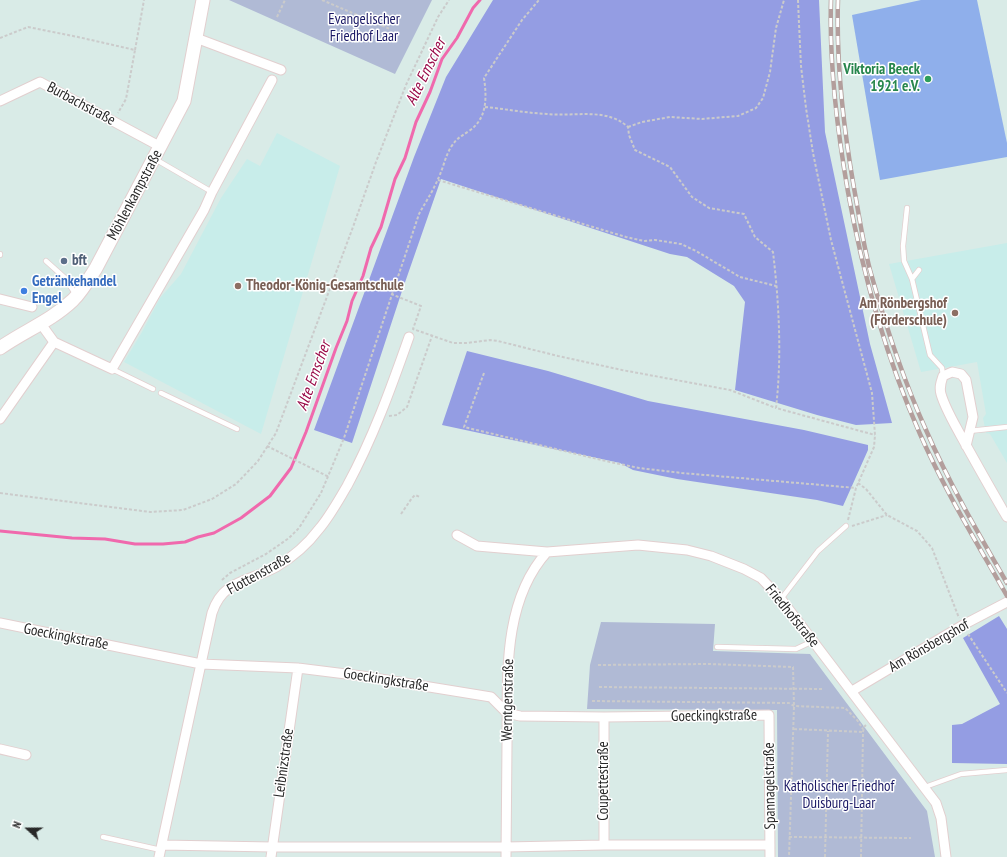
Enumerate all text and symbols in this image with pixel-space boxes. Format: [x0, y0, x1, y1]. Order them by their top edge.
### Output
park label: Evangelischer Friedhof Laar [328, 11, 400, 46]
water label: Alte Emscher [402, 35, 450, 109]
place label: Viktoria Beeck 1921 e.V. [843, 61, 920, 96]
marker: Viktoria Beeck 1921 e.V. [923, 74, 933, 84]
street label: Burbachstraße [44, 78, 118, 130]
street label: Möhlenkampstraße [104, 147, 166, 243]
place label: bft [72, 252, 87, 270]
marker: bft [59, 256, 69, 266]
place label: Getränkehandel Engel [32, 273, 116, 308]
place label: Theodor-König-Gesamtschule [246, 277, 404, 295]
marker: Theodor-König-Gesamtschule [233, 281, 243, 291]
marker: Getränkehandel Engel [19, 286, 29, 296]
place label: Am Rönbergshof (Förderschule) [859, 295, 947, 330]
marker: Am Rönbergshof (Förderschule) [950, 308, 960, 318]
water label: Alte Emscher [293, 339, 335, 413]
street label: Flottenstraße [224, 549, 294, 599]
street label: Friedhofstraße [761, 581, 823, 651]
street label: Am Rönsbergshof [886, 616, 972, 676]
street label: Goeckingkstraße [22, 620, 110, 654]
street label: Werntgenstraße [498, 659, 518, 741]
street label: Goeckingkstraße [342, 664, 430, 696]
street label: Goeckingkstraße [671, 706, 757, 726]
street label: Leibnizstraße [270, 727, 298, 799]
street label: Coupettestraße [595, 741, 613, 821]
street label: Spannagelstraße [760, 742, 780, 830]
park label: Katholischer Friedhof Duisburg-Laar [784, 778, 894, 813]
north arrow [8, 809, 48, 849]
text: N [9, 819, 24, 830]

